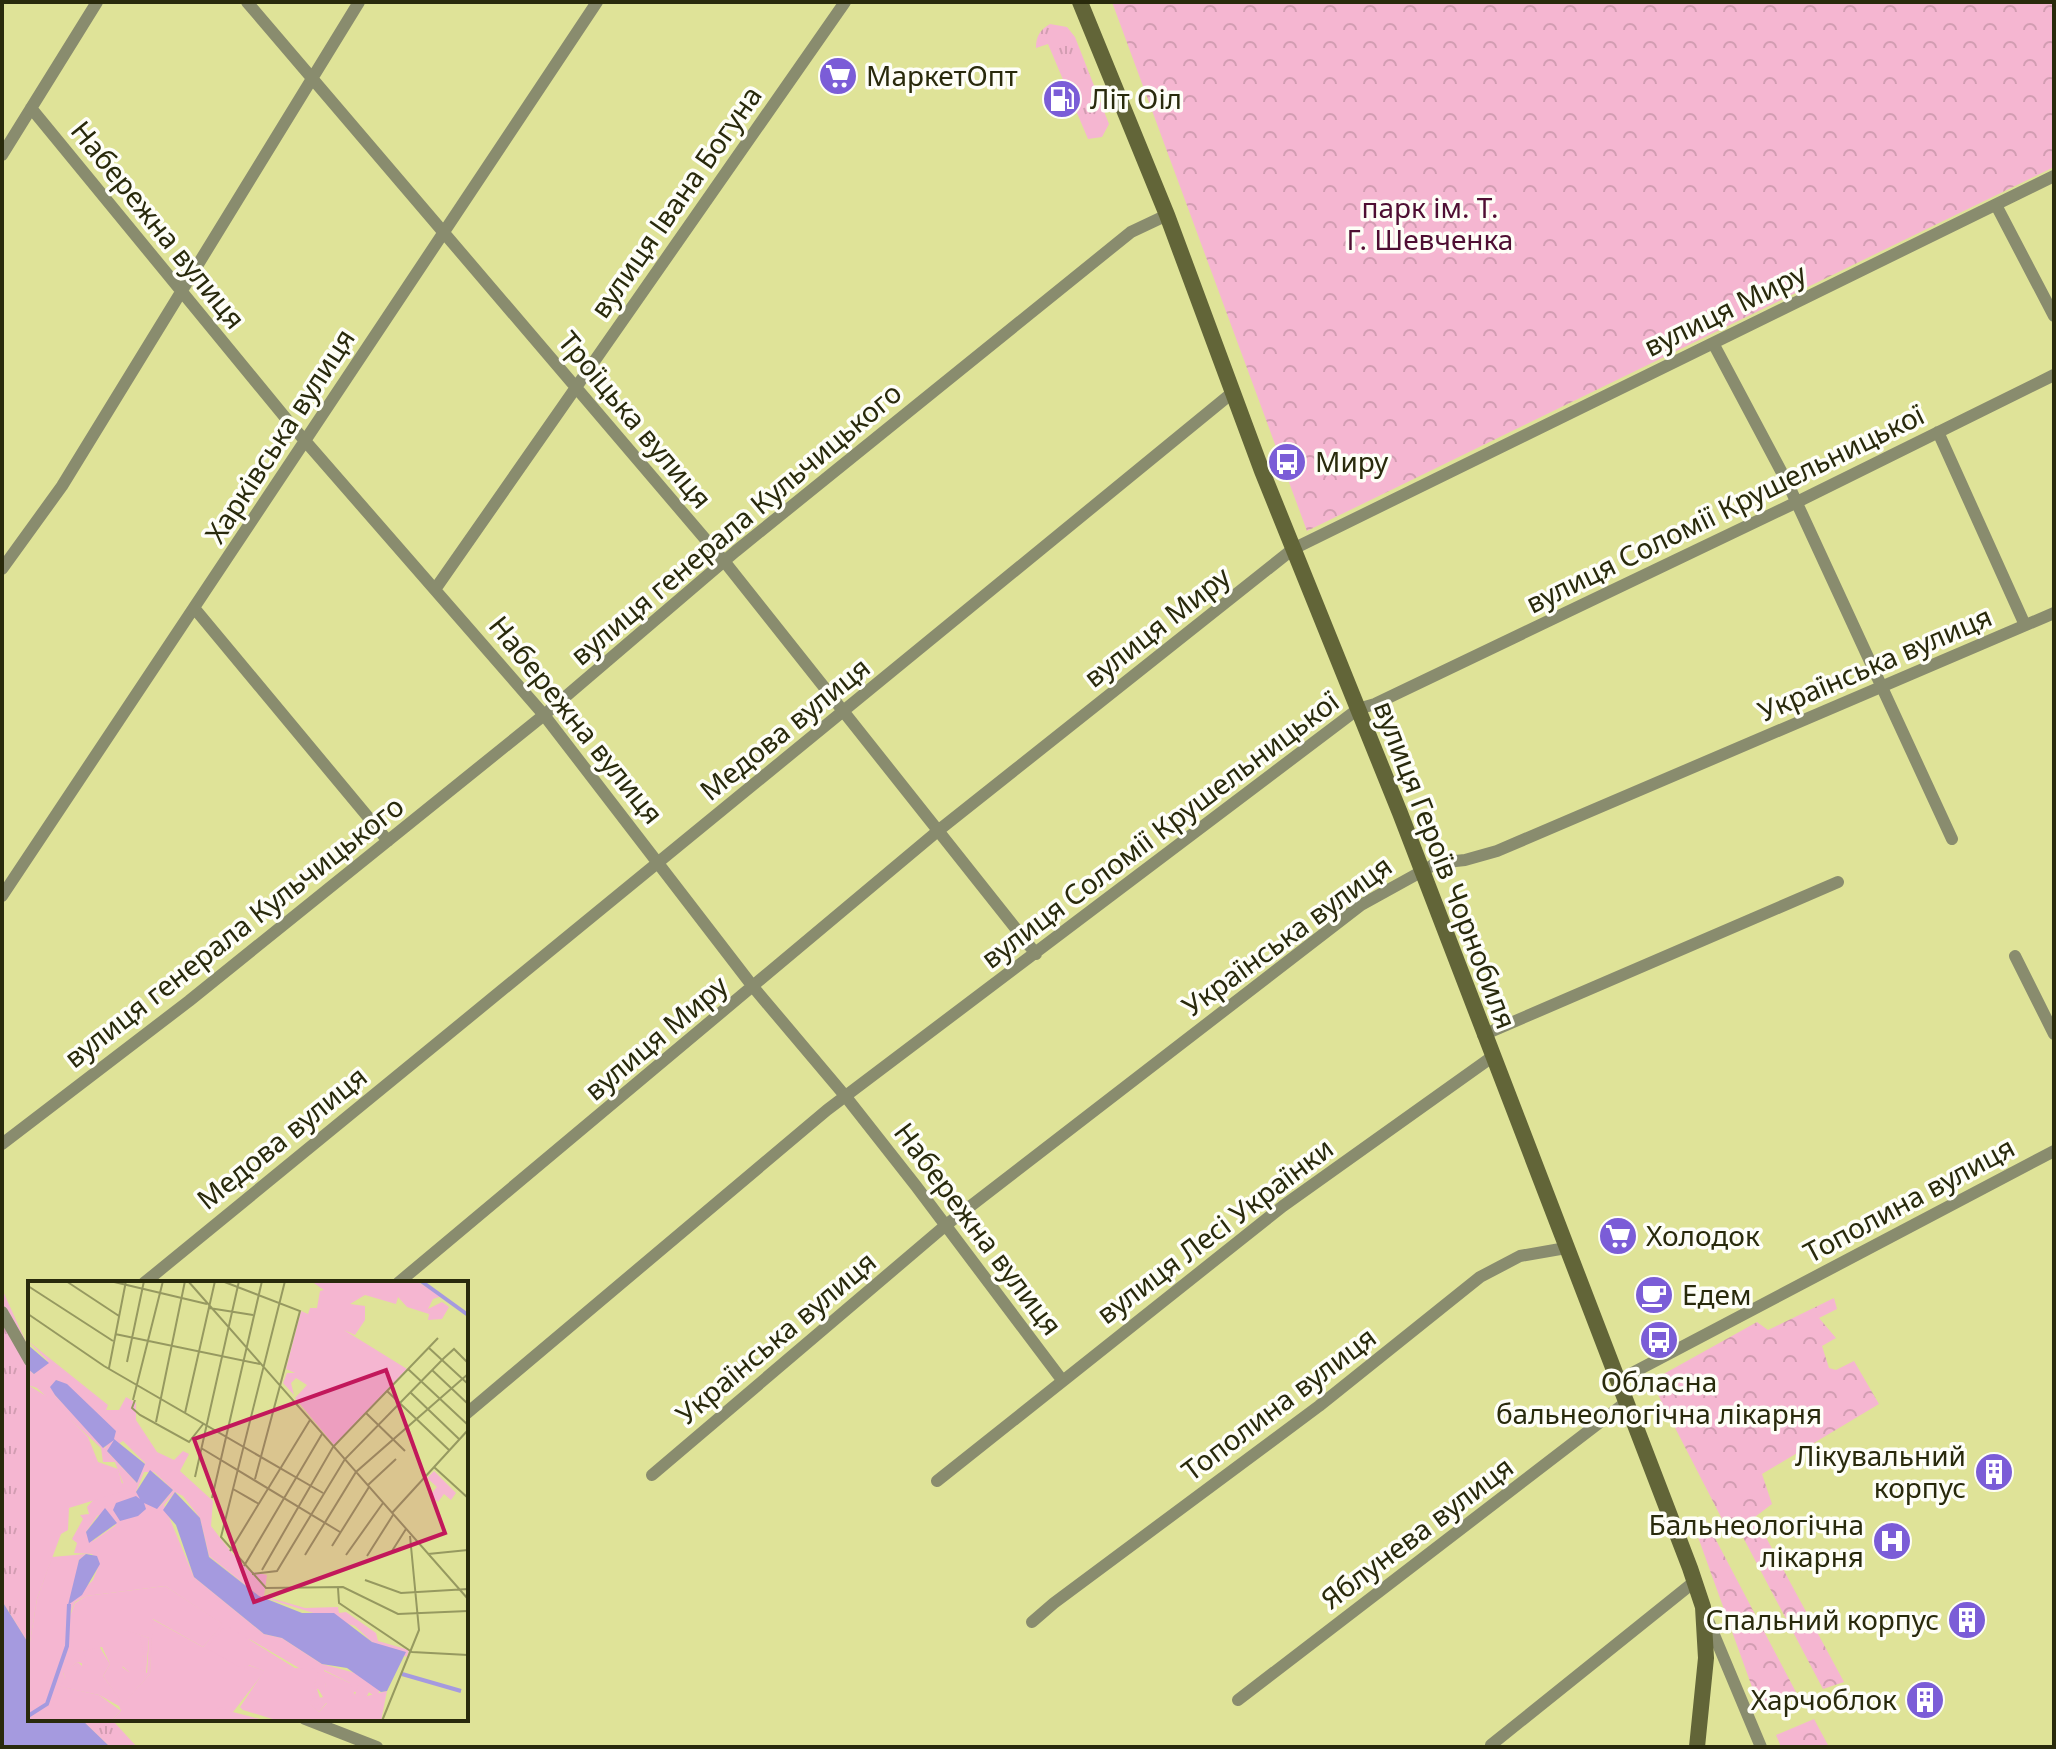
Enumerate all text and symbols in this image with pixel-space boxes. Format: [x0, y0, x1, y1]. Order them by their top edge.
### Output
supermarket icon: МаркетОпт [817, 55, 859, 97]
place label: МаркетОпт [866, 56, 1018, 94]
street label: вулиця Івана Богуна [581, 78, 770, 325]
fuel station icon: Літ Оіл [1041, 78, 1083, 120]
place label: Літ Оіл [1090, 79, 1182, 117]
street label: Набережна вулиця [63, 112, 254, 336]
park label: парк ім. Т. Г. Шевченка [1347, 188, 1513, 258]
street label: вулиця Миру [1637, 253, 1813, 365]
street label: Харківська вулиця [196, 321, 363, 550]
street label: Троїцька вулиця [550, 323, 721, 516]
street label: вулиця генерала Кульчицького [562, 373, 909, 673]
street label: вулиця Соломії Крушельницької [1519, 395, 1930, 621]
bus stop icon: Миру [1266, 441, 1308, 483]
place label: Миру [1315, 442, 1389, 480]
street label: вулиця Миру [1075, 557, 1238, 695]
street label: Українська вулиця [1752, 597, 1997, 730]
street label: Набережна вулиця [481, 607, 672, 831]
street label: Медова вулиця [691, 648, 877, 809]
street label: вулиця Соломії Крушельницької [973, 682, 1346, 976]
street label: вулиця Героїв Чорнобиля [1366, 695, 1526, 1034]
street label: вулиця генерала Кульчицького [56, 787, 411, 1076]
street label: Українська вулиця [1174, 846, 1399, 1024]
street label: вулиця Миру [576, 966, 736, 1108]
street label: Медова вулиця [188, 1057, 374, 1218]
street label: Набережна вулиця [886, 1114, 1071, 1343]
street label: Тополина вулиця [1796, 1127, 2021, 1271]
street label: вулиця Лесі Українки [1088, 1129, 1340, 1332]
supermarket icon: Холодок [1597, 1215, 1639, 1257]
place label: Холодок [1646, 1216, 1760, 1254]
street label: Українська вулиця [667, 1242, 884, 1432]
cafe icon: Едем [1633, 1274, 1675, 1316]
place label: Едем [1682, 1275, 1752, 1313]
inset map [28, 1281, 468, 1721]
street label: Тополина вулиця [1174, 1318, 1383, 1489]
bus stop icon: Обласна бальнеологічна лікарня [1638, 1319, 1680, 1361]
place label: Обласна бальнеологічна лікарня [1496, 1362, 1822, 1432]
place label: Лікувальний корпус [1795, 1436, 1966, 1506]
street label: Яблунева вулиця [1312, 1447, 1520, 1617]
building icon: Лікувальний корпус [1973, 1451, 2015, 1493]
place label: Бальнеологічна лікарня [1648, 1505, 1864, 1575]
hospital icon: Бальнеологічна лікарня [1871, 1520, 1913, 1562]
building icon: Спальний корпус [1946, 1599, 1988, 1641]
place label: Спальний корпус [1705, 1600, 1939, 1638]
building icon: Харчоблок [1904, 1679, 1946, 1721]
place label: Харчоблок [1751, 1680, 1897, 1718]

